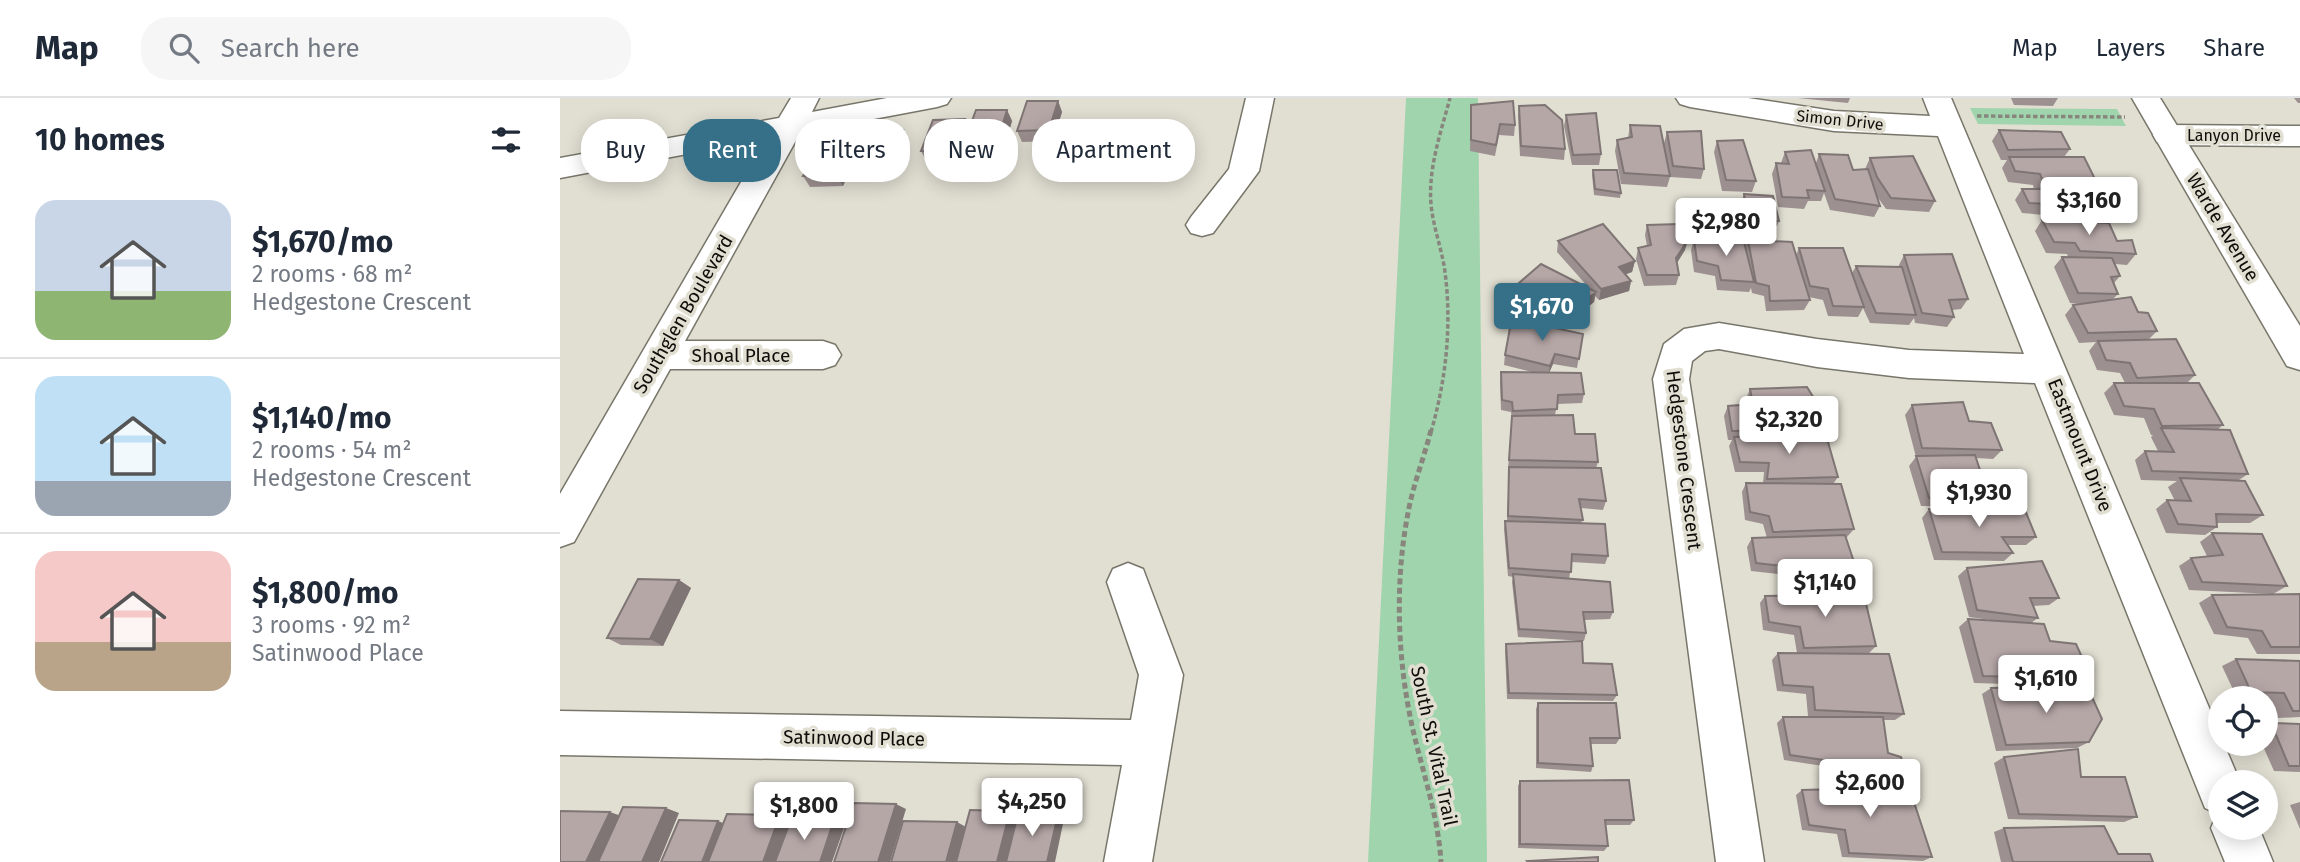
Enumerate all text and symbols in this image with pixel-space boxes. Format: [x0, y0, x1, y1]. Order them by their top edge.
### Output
search box [141, 17, 631, 80]
text: Map [35, 28, 99, 68]
icon: search [165, 29, 203, 67]
text: Search here [221, 33, 360, 64]
text: Map [2012, 34, 2058, 62]
text: Layers [2096, 34, 2165, 62]
text: Share [2203, 34, 2265, 62]
street label: Simon Drive [1796, 106, 1884, 134]
chip: Buy [581, 119, 669, 182]
chip: Rent [683, 119, 781, 182]
chip: Filters [795, 119, 910, 182]
chip: New [924, 119, 1018, 182]
chip: Apartment [1032, 119, 1195, 182]
icon: filters [487, 121, 525, 159]
text: 10 homes [35, 122, 165, 158]
street label: Lanyon Drive [2187, 126, 2281, 145]
street label: Warde Avenue [2182, 169, 2264, 285]
pin: $3,160 [2032, 178, 2146, 237]
text: $3,160 [2057, 186, 2121, 214]
pin: $2,980 [1669, 198, 1783, 258]
text: $2,980 [1691, 207, 1761, 235]
text: $1,670/mo [252, 224, 393, 260]
icon: home [91, 228, 175, 312]
street label: Southglen Boulevard [628, 231, 738, 397]
text: 2 rooms · 68 m² [252, 260, 413, 288]
pin: $1,670 [1485, 284, 1599, 343]
text: Hedgestone Crescent [252, 288, 471, 316]
text: $1,670 [1510, 292, 1574, 320]
street label: Shoal Place [692, 344, 790, 367]
street label: Hedgestone Crescent [1662, 369, 1706, 551]
street label: Eastmount Drive [2043, 375, 2117, 515]
pin: $2,320 [1732, 396, 1846, 456]
text: $1,140/mo [252, 400, 392, 436]
icon: home [91, 404, 175, 488]
text: $2,320 [1755, 405, 1823, 433]
text: 2 rooms · 54 m² [252, 436, 411, 464]
text: Hedgestone Crescent [252, 464, 471, 492]
pin: $1,930 [1922, 470, 2036, 529]
text: $1,930 [1946, 478, 2012, 506]
pin: $1,140 [1768, 560, 1882, 619]
text: $1,140 [1794, 568, 1856, 596]
text: $1,800/mo [252, 575, 399, 611]
icon: home [91, 579, 175, 663]
text: 3 rooms · 92 m² [252, 611, 411, 639]
text: Satinwood Place [252, 639, 424, 667]
pin: $1,610 [1989, 656, 2103, 715]
street label: South St. Vital Trail [1406, 664, 1462, 829]
text: $1,610 [2014, 664, 2078, 692]
map controls [2208, 686, 2278, 840]
button: locate [2208, 686, 2278, 756]
street label: Satinwood Place [783, 725, 925, 751]
pin: $2,600 [1813, 760, 1927, 819]
text: $2,600 [1835, 768, 1905, 796]
button: layers [2208, 770, 2278, 840]
pin: $4,250 [975, 778, 1089, 838]
pin: $1,800 [747, 782, 861, 842]
text: $4,250 [998, 787, 1066, 815]
text: $1,800 [770, 791, 838, 819]

